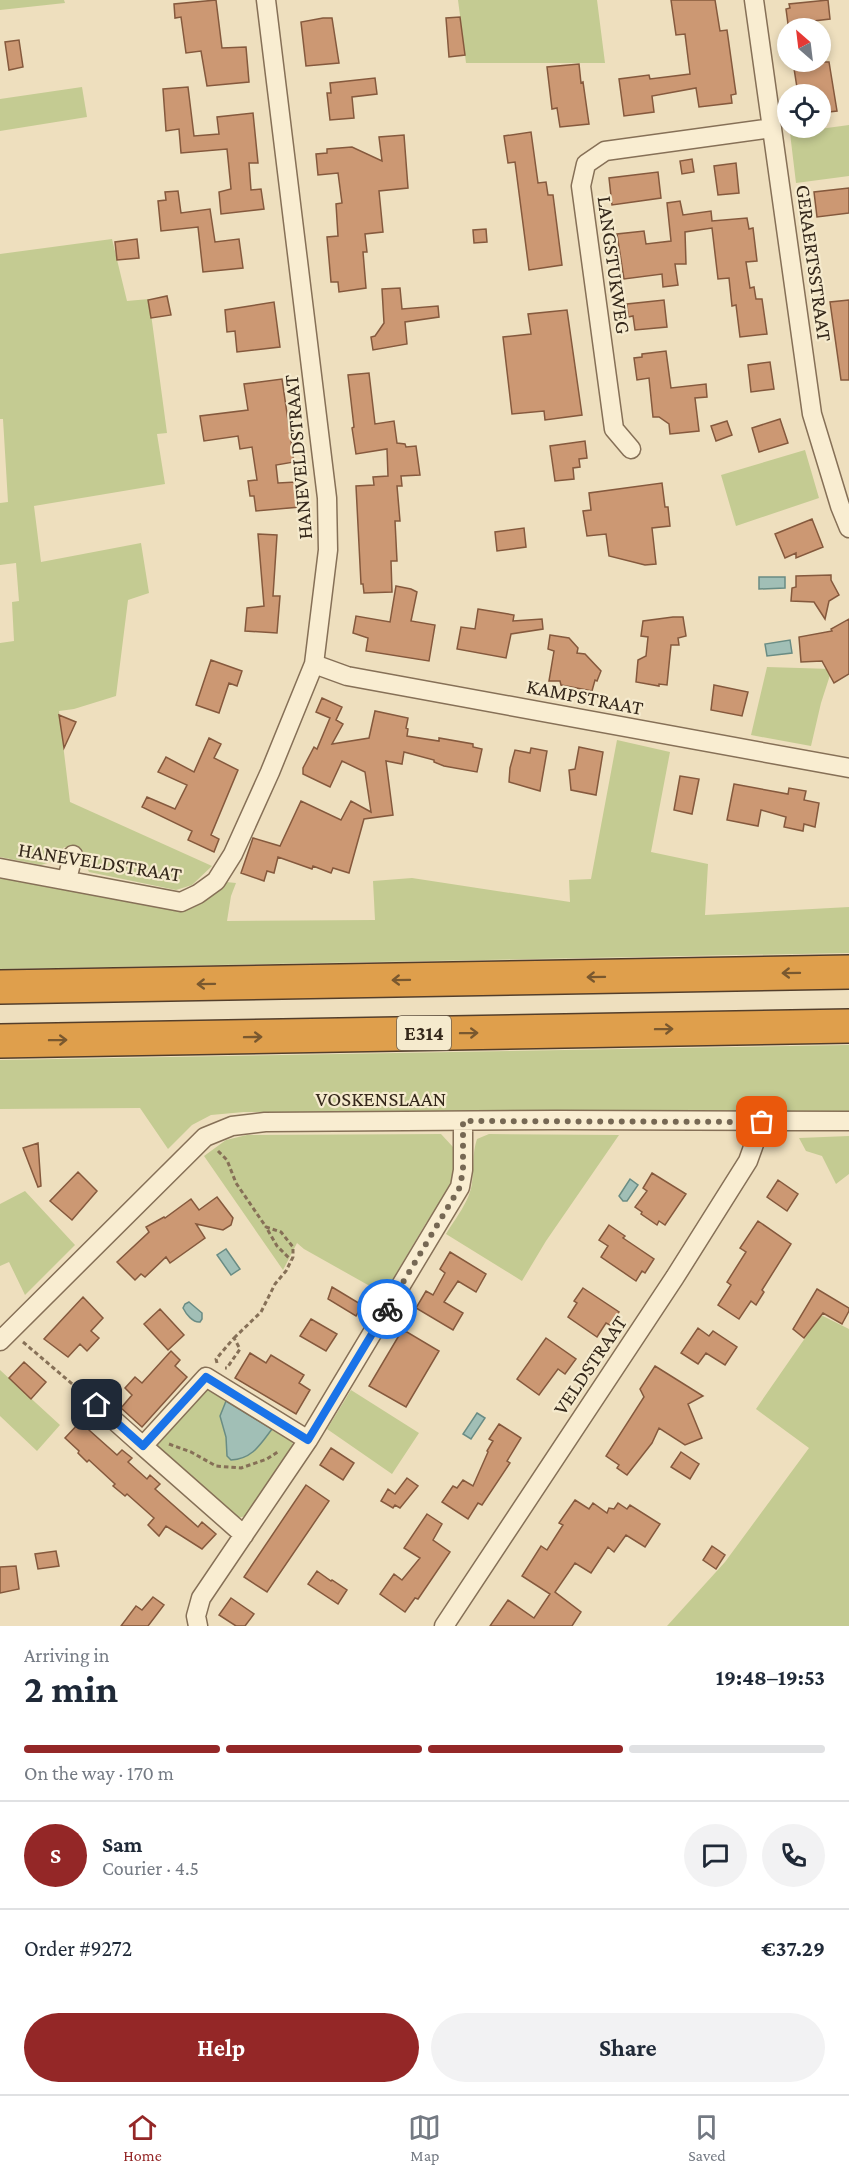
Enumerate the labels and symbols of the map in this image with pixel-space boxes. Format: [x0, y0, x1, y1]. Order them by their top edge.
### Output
north arrow [777, 18, 831, 72]
street label: GERAERTSSTRAAT [791, 183, 837, 344]
street label: LANGSTUKWEG [592, 194, 636, 336]
street label: HANEVELDSTRAAT [279, 373, 317, 540]
street label: KAMPSTRAAT [525, 674, 646, 720]
street label: HANEVELDSTRAAT [17, 837, 184, 887]
one-way arrow [781, 967, 801, 979]
one-way arrow [586, 971, 606, 983]
one-way arrow [391, 974, 411, 986]
one-way arrow [196, 978, 216, 989]
road number: E314 [397, 1016, 451, 1050]
one-way arrow [654, 1023, 674, 1035]
one-way arrow [459, 1027, 479, 1038]
one-way arrow [243, 1031, 263, 1042]
one-way arrow [48, 1034, 68, 1046]
street label: VOSKENSLAAN [316, 1087, 446, 1111]
pin [736, 1096, 787, 1147]
courier [357, 1279, 417, 1339]
street label: VELDSTRAAT [548, 1310, 632, 1419]
pin [71, 1379, 122, 1430]

